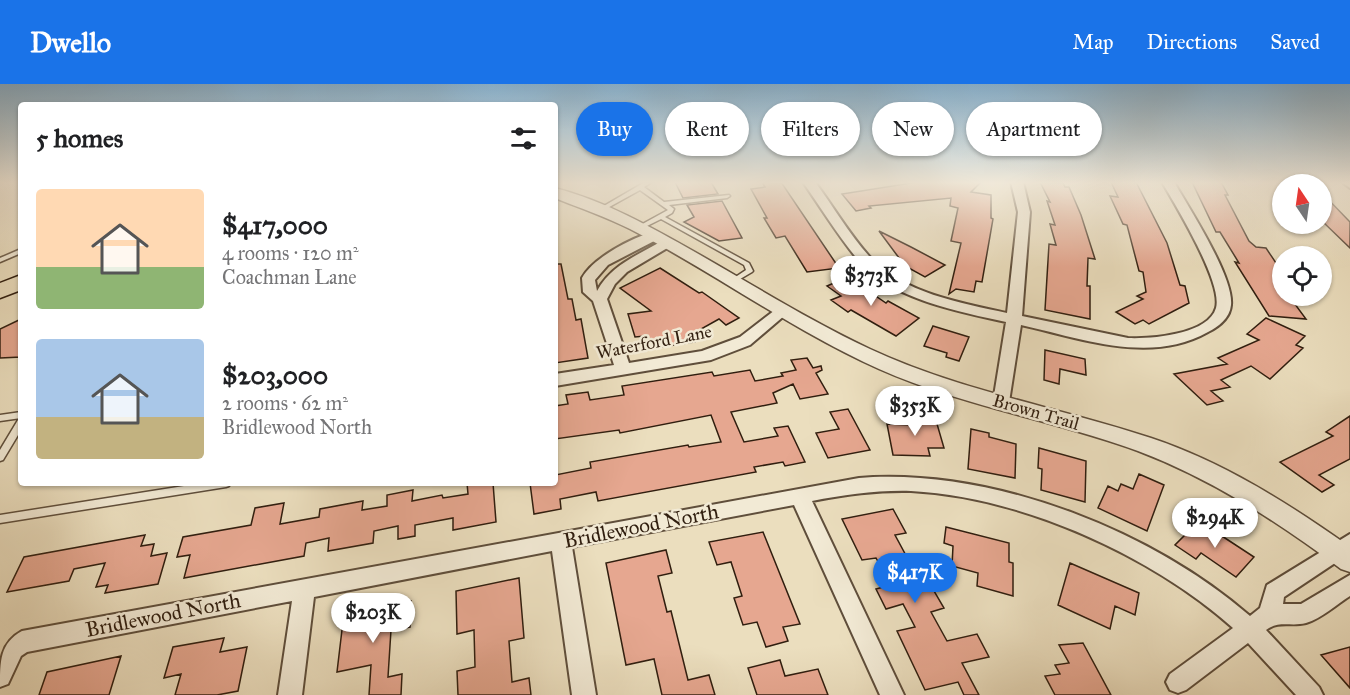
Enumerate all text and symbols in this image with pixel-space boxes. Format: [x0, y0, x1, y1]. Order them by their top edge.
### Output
text: Dwello [30, 25, 111, 60]
text: Map [1073, 29, 1114, 55]
text: Directions [1147, 29, 1237, 55]
text: Saved [1270, 29, 1320, 55]
chip: Buy [576, 102, 653, 156]
chip: Rent [665, 102, 749, 156]
chip: Filters [761, 102, 860, 156]
chip: New [872, 102, 954, 156]
chip: Apartment [966, 102, 1102, 156]
text: 5 homes [36, 122, 123, 154]
icon: filters [507, 122, 540, 155]
north arrow [1272, 174, 1332, 234]
map controls [1272, 174, 1332, 306]
text: $417,000 [222, 209, 328, 241]
icon: home [84, 213, 156, 285]
text: 4 rooms · 120 m² [222, 241, 359, 265]
button: locate [1272, 246, 1332, 306]
pin: $373K [829, 256, 913, 307]
text: $373K [845, 263, 897, 287]
text: Coachman Lane [222, 265, 357, 289]
street label: Waterford Lane [594, 320, 714, 364]
text: $203,000 [222, 359, 328, 391]
icon: home [84, 363, 156, 435]
pin: $353K [873, 386, 957, 437]
street label: Brown Trail [990, 389, 1082, 435]
text: 2 rooms · 62 m² [222, 391, 348, 415]
text: $353K [889, 393, 941, 417]
text: Bridlewood North [222, 415, 372, 439]
street label: Bridlewood North [561, 498, 721, 554]
pin: $294K [1173, 498, 1257, 549]
text: $294K [1186, 505, 1244, 529]
pin: $417K [873, 553, 957, 604]
text: $417K [887, 560, 943, 584]
street label: Bridlewood North [83, 587, 243, 643]
pin: $203K [331, 593, 415, 644]
text: $203K [345, 600, 401, 624]

